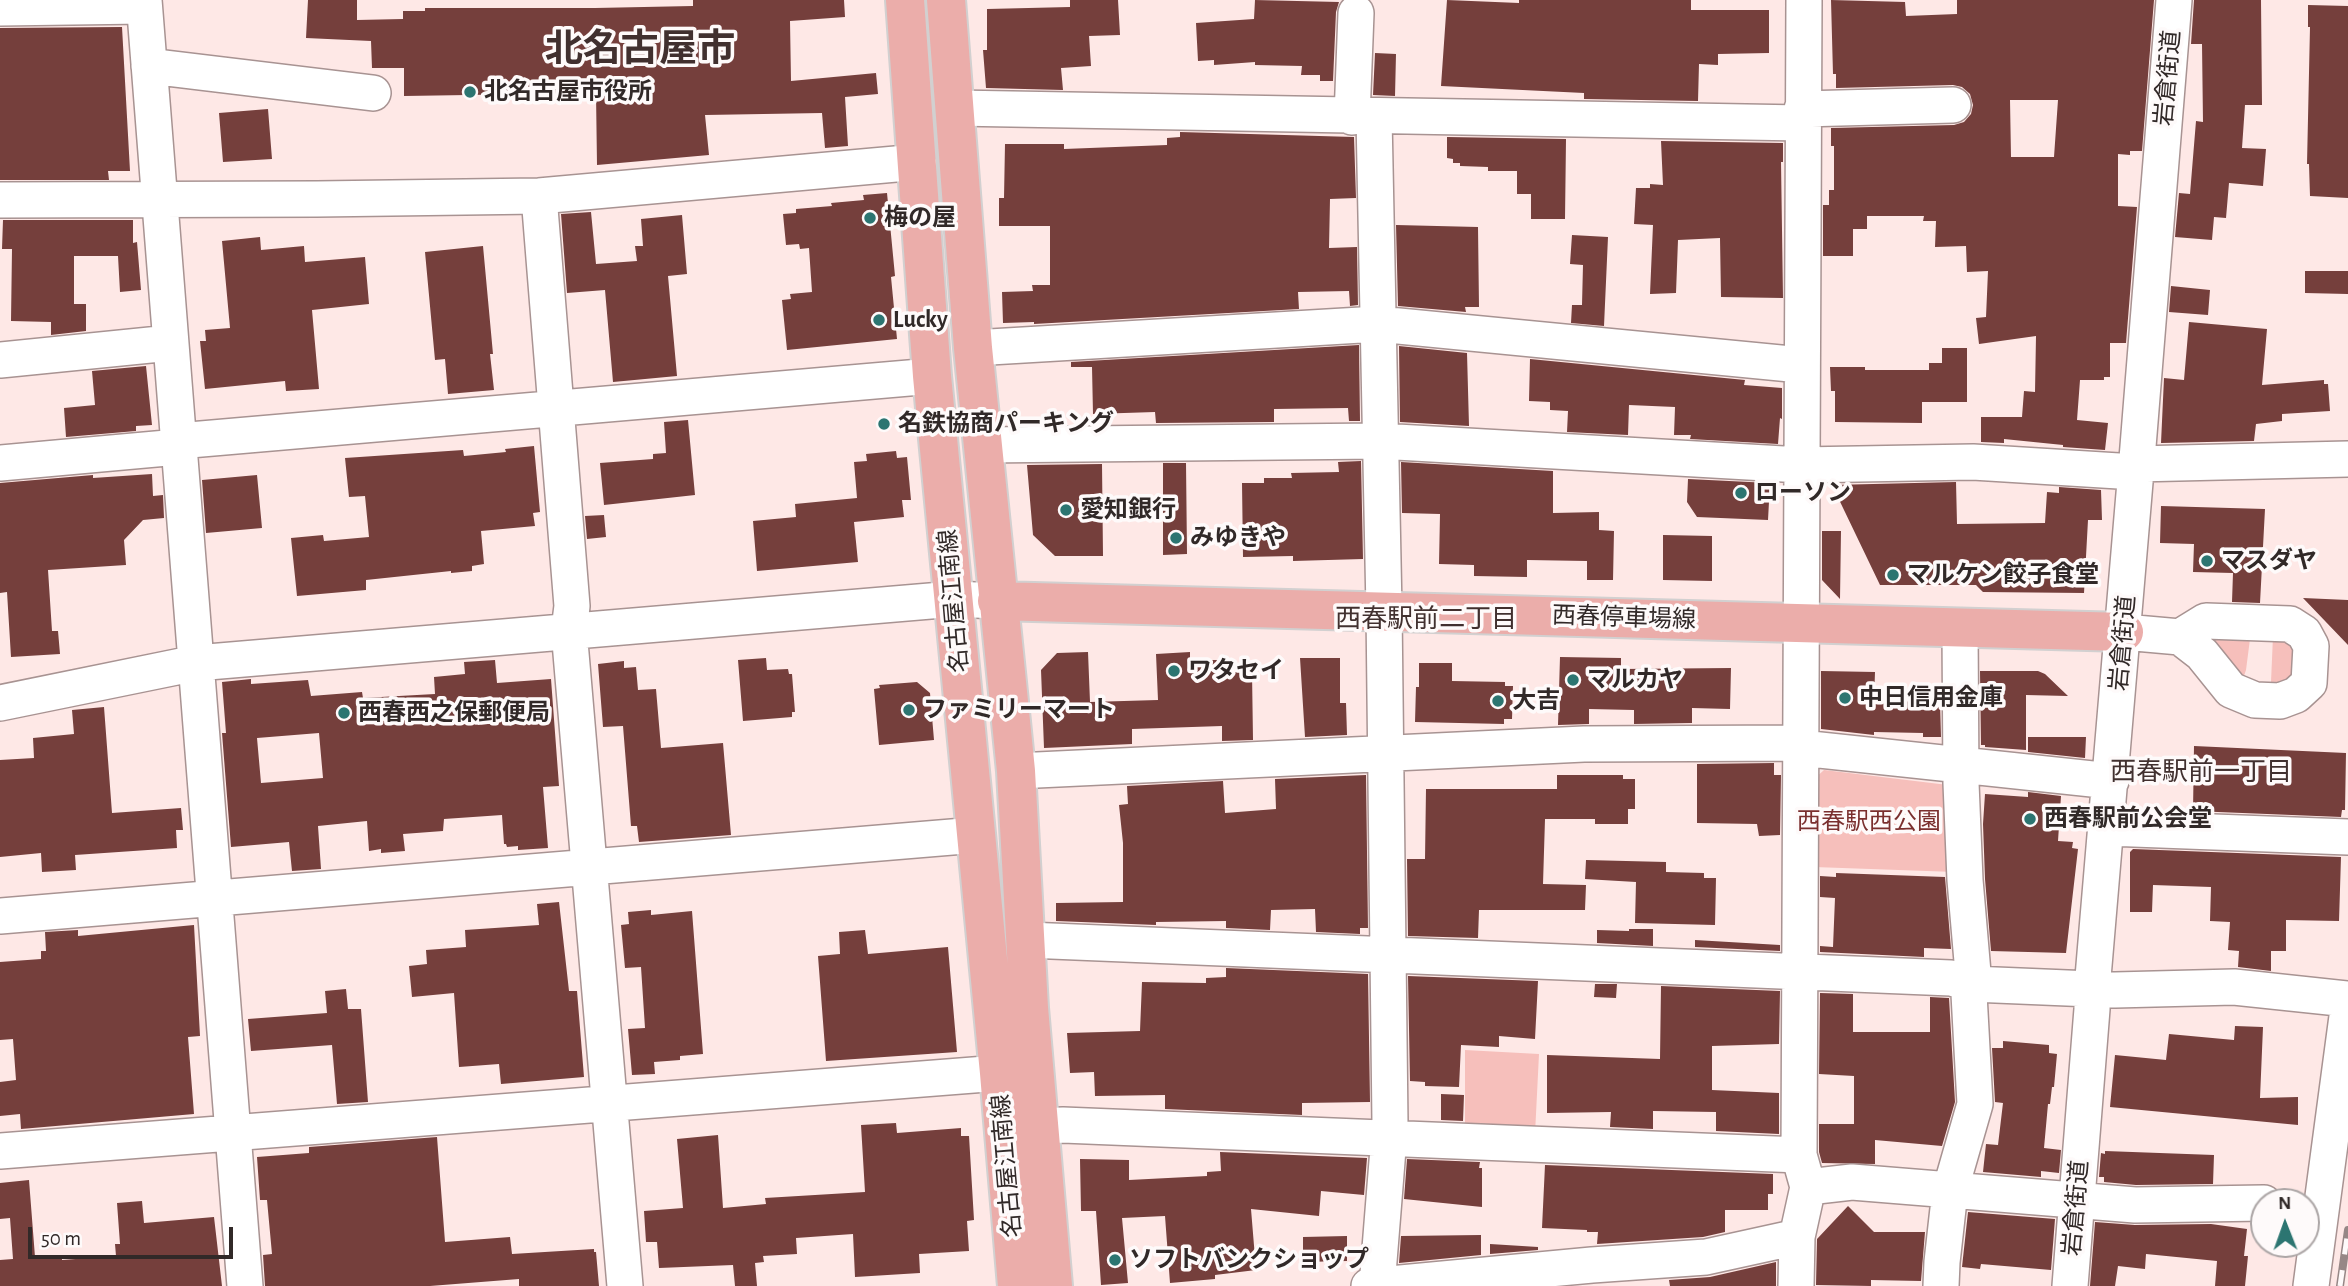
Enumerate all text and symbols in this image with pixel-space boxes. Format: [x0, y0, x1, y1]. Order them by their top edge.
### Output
district label: 北名古屋市 [545, 27, 735, 73]
street label: 岩倉街道 [2149, 29, 2187, 127]
place label: 北名古屋市役所 [484, 78, 652, 106]
marker: 北名古屋市役所 [462, 84, 478, 100]
place label: 梅の屋 [884, 204, 956, 232]
marker: 梅の屋 [862, 210, 878, 226]
place label: Lucky [893, 306, 948, 334]
marker: Lucky [871, 312, 887, 328]
place label: 名鉄協商パーキング [898, 410, 1114, 438]
marker: 名鉄協商パーキング [876, 416, 892, 432]
place label: ローソン [1755, 479, 1851, 507]
marker: ローソン [1733, 485, 1749, 501]
place label: 愛知銀行 [1080, 496, 1176, 524]
marker: 愛知銀行 [1058, 502, 1074, 518]
place label: みゆきや [1190, 524, 1286, 552]
street label: 名古屋江南線 [933, 528, 975, 674]
marker: みゆきや [1168, 530, 1184, 546]
place label: マスダヤ [2221, 547, 2317, 575]
marker: マスダヤ [2199, 553, 2215, 569]
place label: マルケン餃子食堂 [1907, 561, 2099, 589]
marker: マルケン餃子食堂 [1885, 567, 1901, 583]
street label: 岩倉街道 [2104, 594, 2142, 692]
street label: 西春停車場線 [1552, 601, 1696, 635]
district label: 西春駅前二丁目 [1335, 603, 1517, 635]
place label: ワタセイ [1188, 657, 1284, 685]
marker: ワタセイ [1166, 663, 1182, 679]
place label: マルカヤ [1587, 666, 1683, 694]
marker: マルカヤ [1565, 672, 1581, 688]
place label: 中日信用金庫 [1859, 684, 2003, 712]
place label: 大吉 [1512, 687, 1560, 715]
marker: 中日信用金庫 [1837, 690, 1853, 706]
marker: 大吉 [1490, 693, 1506, 709]
place label: ファミリーマート [923, 696, 1115, 724]
place label: 西春西之保郵便局 [358, 699, 550, 727]
marker: ファミリーマート [901, 702, 917, 718]
marker: 西春西之保郵便局 [336, 705, 352, 721]
district label: 西春駅前一丁目 [2110, 756, 2292, 788]
place label: 西春駅前公会堂 [2044, 805, 2212, 833]
park label: 西春駅西公園 [1797, 808, 1941, 836]
marker: 西春駅前公会堂 [2022, 811, 2038, 827]
street label: 名古屋江南線 [986, 1093, 1028, 1239]
street label: 岩倉街道 [2057, 1159, 2095, 1257]
north arrow [2250, 1188, 2320, 1258]
text: N [2278, 1194, 2291, 1213]
scale bar [32, 1212, 236, 1256]
text: 50 m [41, 1228, 81, 1249]
place label: ソフトバンクショップ [1129, 1246, 1369, 1274]
marker: ソフトバンクショップ [1107, 1252, 1123, 1268]

